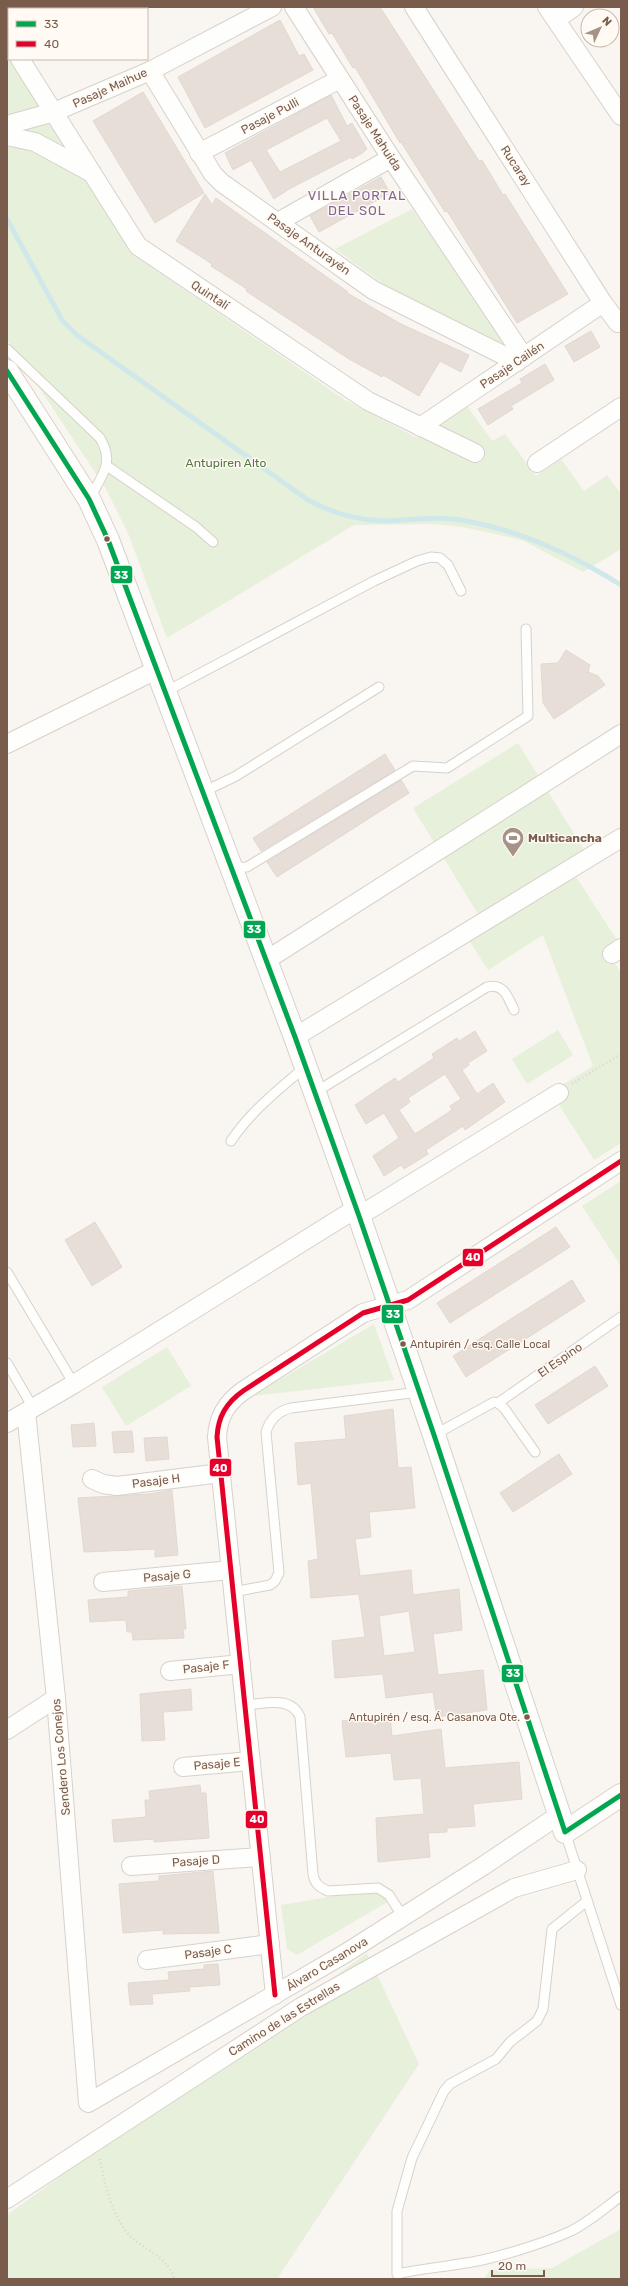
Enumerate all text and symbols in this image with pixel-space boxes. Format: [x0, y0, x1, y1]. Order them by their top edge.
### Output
legend [8, 8, 148, 60]
north arrow [580, 8, 620, 48]
text: N [599, 14, 614, 29]
text: 33 [44, 17, 58, 31]
text: 40 [44, 37, 59, 51]
street label: Pasaje Maihue [71, 65, 150, 111]
street label: Pasaje Mahuida [345, 93, 405, 173]
street label: Pasaje Pulli [239, 95, 301, 137]
street label: Rucaray [498, 143, 535, 189]
district label: VILLA PORTAL DEL SOL [308, 188, 406, 218]
street label: Pasaje Anturayén [265, 210, 353, 278]
street label: Quintalí [188, 278, 233, 313]
street label: Pasaje Cailén [477, 338, 547, 392]
park label: Antupiren Alto [186, 456, 267, 470]
unlabelled marker [102, 534, 112, 544]
line badge: 33 [110, 565, 133, 584]
text: 33 [114, 569, 128, 582]
sports icon: Multicancha [500, 825, 526, 858]
place label: Multicancha [528, 831, 602, 845]
line badge: 33 [243, 920, 266, 939]
text: 33 [247, 923, 261, 936]
line badge: 40 [462, 1248, 484, 1267]
text: 40 [466, 1251, 481, 1264]
line badge: 33 [381, 1304, 404, 1324]
text: 33 [386, 1308, 400, 1321]
place label: Antupirén / esq. Calle Local [410, 1338, 550, 1351]
marker: Antupirén / esq. Calle Local [398, 1339, 408, 1349]
street label: El Espino [535, 1340, 585, 1380]
line badge: 40 [209, 1458, 232, 1477]
text: 40 [213, 1462, 228, 1475]
street label: Pasaje H [131, 1471, 181, 1491]
street label: Pasaje G [142, 1567, 192, 1585]
street label: Pasaje F [182, 1658, 230, 1676]
line badge: 33 [501, 1664, 524, 1683]
text: 33 [506, 1667, 520, 1680]
street label: Sendero Los Conejos [49, 1698, 73, 1816]
place label: Antupirén / esq. Á. Casanova Ote. [349, 1711, 520, 1724]
marker: Antupirén / esq. Á. Casanova Ote. [522, 1712, 532, 1722]
street label: Pasaje E [193, 1755, 241, 1773]
line badge: 40 [245, 1810, 268, 1829]
text: 40 [250, 1813, 265, 1826]
street label: Pasaje D [172, 1852, 220, 1870]
street label: Álvaro Casanova [284, 1934, 370, 1994]
street label: Pasaje C [183, 1942, 233, 1962]
street label: Camino de las Estrellas [226, 1979, 342, 2059]
scale bar [492, 2252, 544, 2278]
text: 20 m [498, 2259, 526, 2273]

